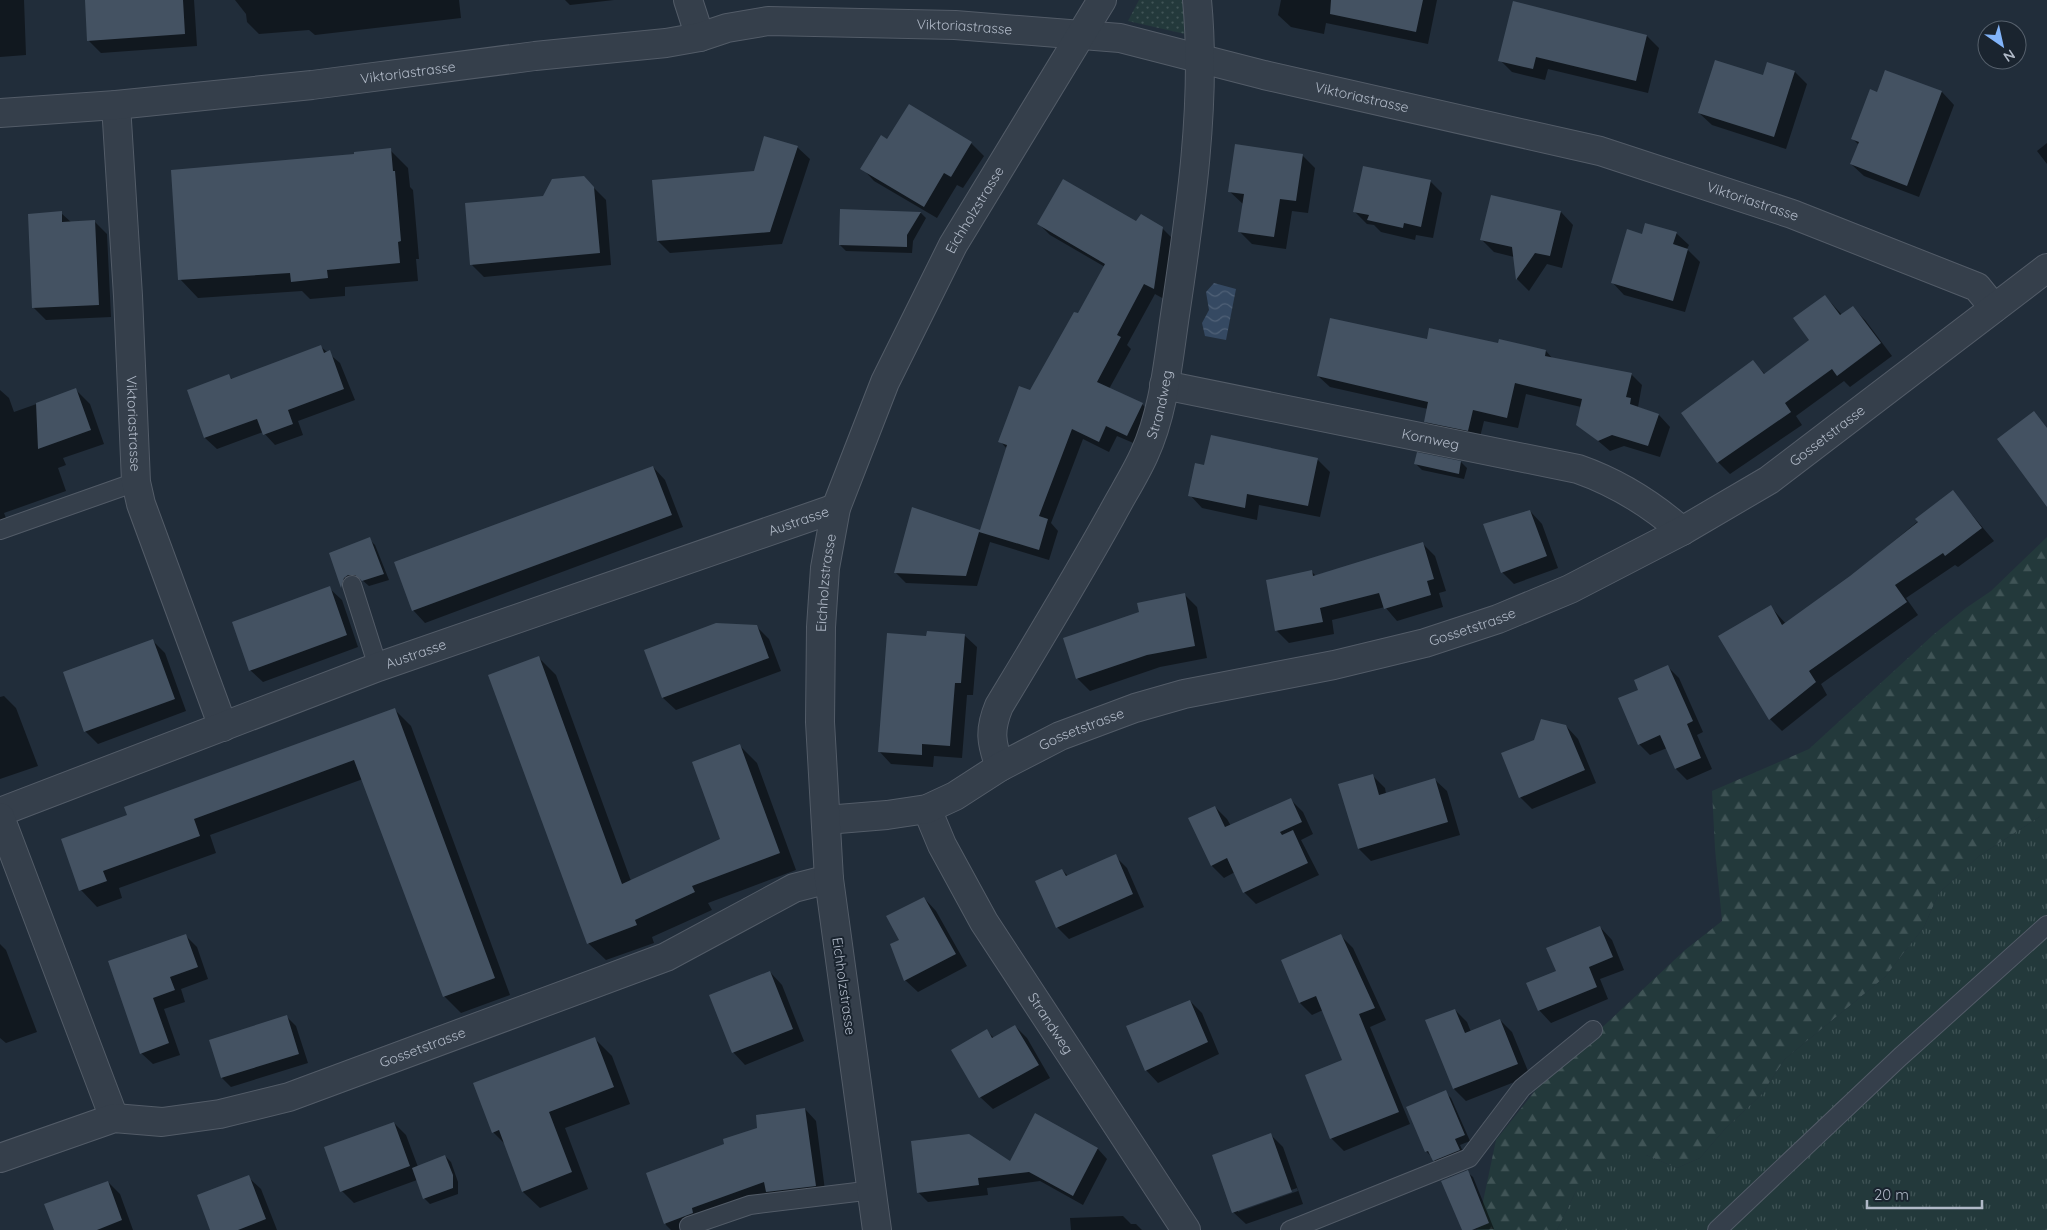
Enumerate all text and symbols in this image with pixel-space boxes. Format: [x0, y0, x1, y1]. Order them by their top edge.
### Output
street label: Viktoriastrasse [916, 15, 1013, 38]
north arrow [1977, 20, 2027, 70]
text: N [2000, 45, 2019, 66]
street label: Viktoriastrasse [359, 57, 457, 88]
street label: Viktoriastrasse [1313, 78, 1411, 117]
street label: Eichholzstrasse [941, 163, 1008, 256]
street label: Viktoriastrasse [1704, 178, 1802, 225]
street label: Strandweg [1142, 369, 1176, 441]
street label: Viktoriastrasse [122, 375, 145, 472]
street label: Gossetstrasse [1786, 401, 1869, 470]
street label: Kornweg [1400, 424, 1461, 454]
street label: Austrasse [766, 502, 831, 540]
street label: Eichholzstrasse [812, 532, 840, 632]
street label: Gossetstrasse [1427, 604, 1518, 650]
street label: Austrasse [383, 635, 449, 673]
street label: Gossetstrasse [1036, 704, 1127, 754]
street label: Eichholzstrasse [828, 936, 860, 1036]
street label: Strandweg [1024, 989, 1077, 1058]
street label: Gossetstrasse [377, 1023, 468, 1072]
scale bar [1867, 1178, 1982, 1210]
text: 20 m [1874, 1185, 1909, 1204]

